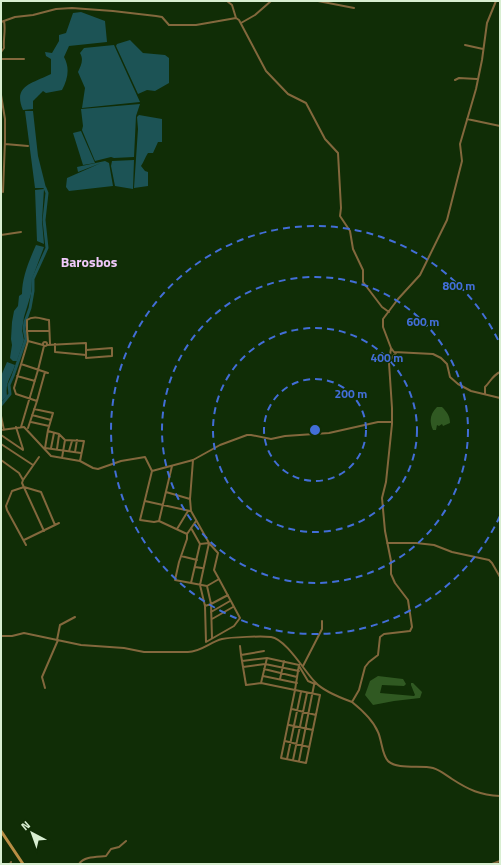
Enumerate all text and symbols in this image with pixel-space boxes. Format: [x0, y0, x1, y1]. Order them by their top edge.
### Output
district label: Barosbos [61, 251, 118, 272]
text: 800 m [443, 276, 475, 295]
text: 600 m [407, 312, 439, 331]
text: 400 m [371, 348, 403, 367]
text: 200 m [335, 384, 367, 403]
centre of rings [308, 423, 322, 437]
north arrow [12, 813, 52, 853]
text: N [17, 817, 34, 834]

